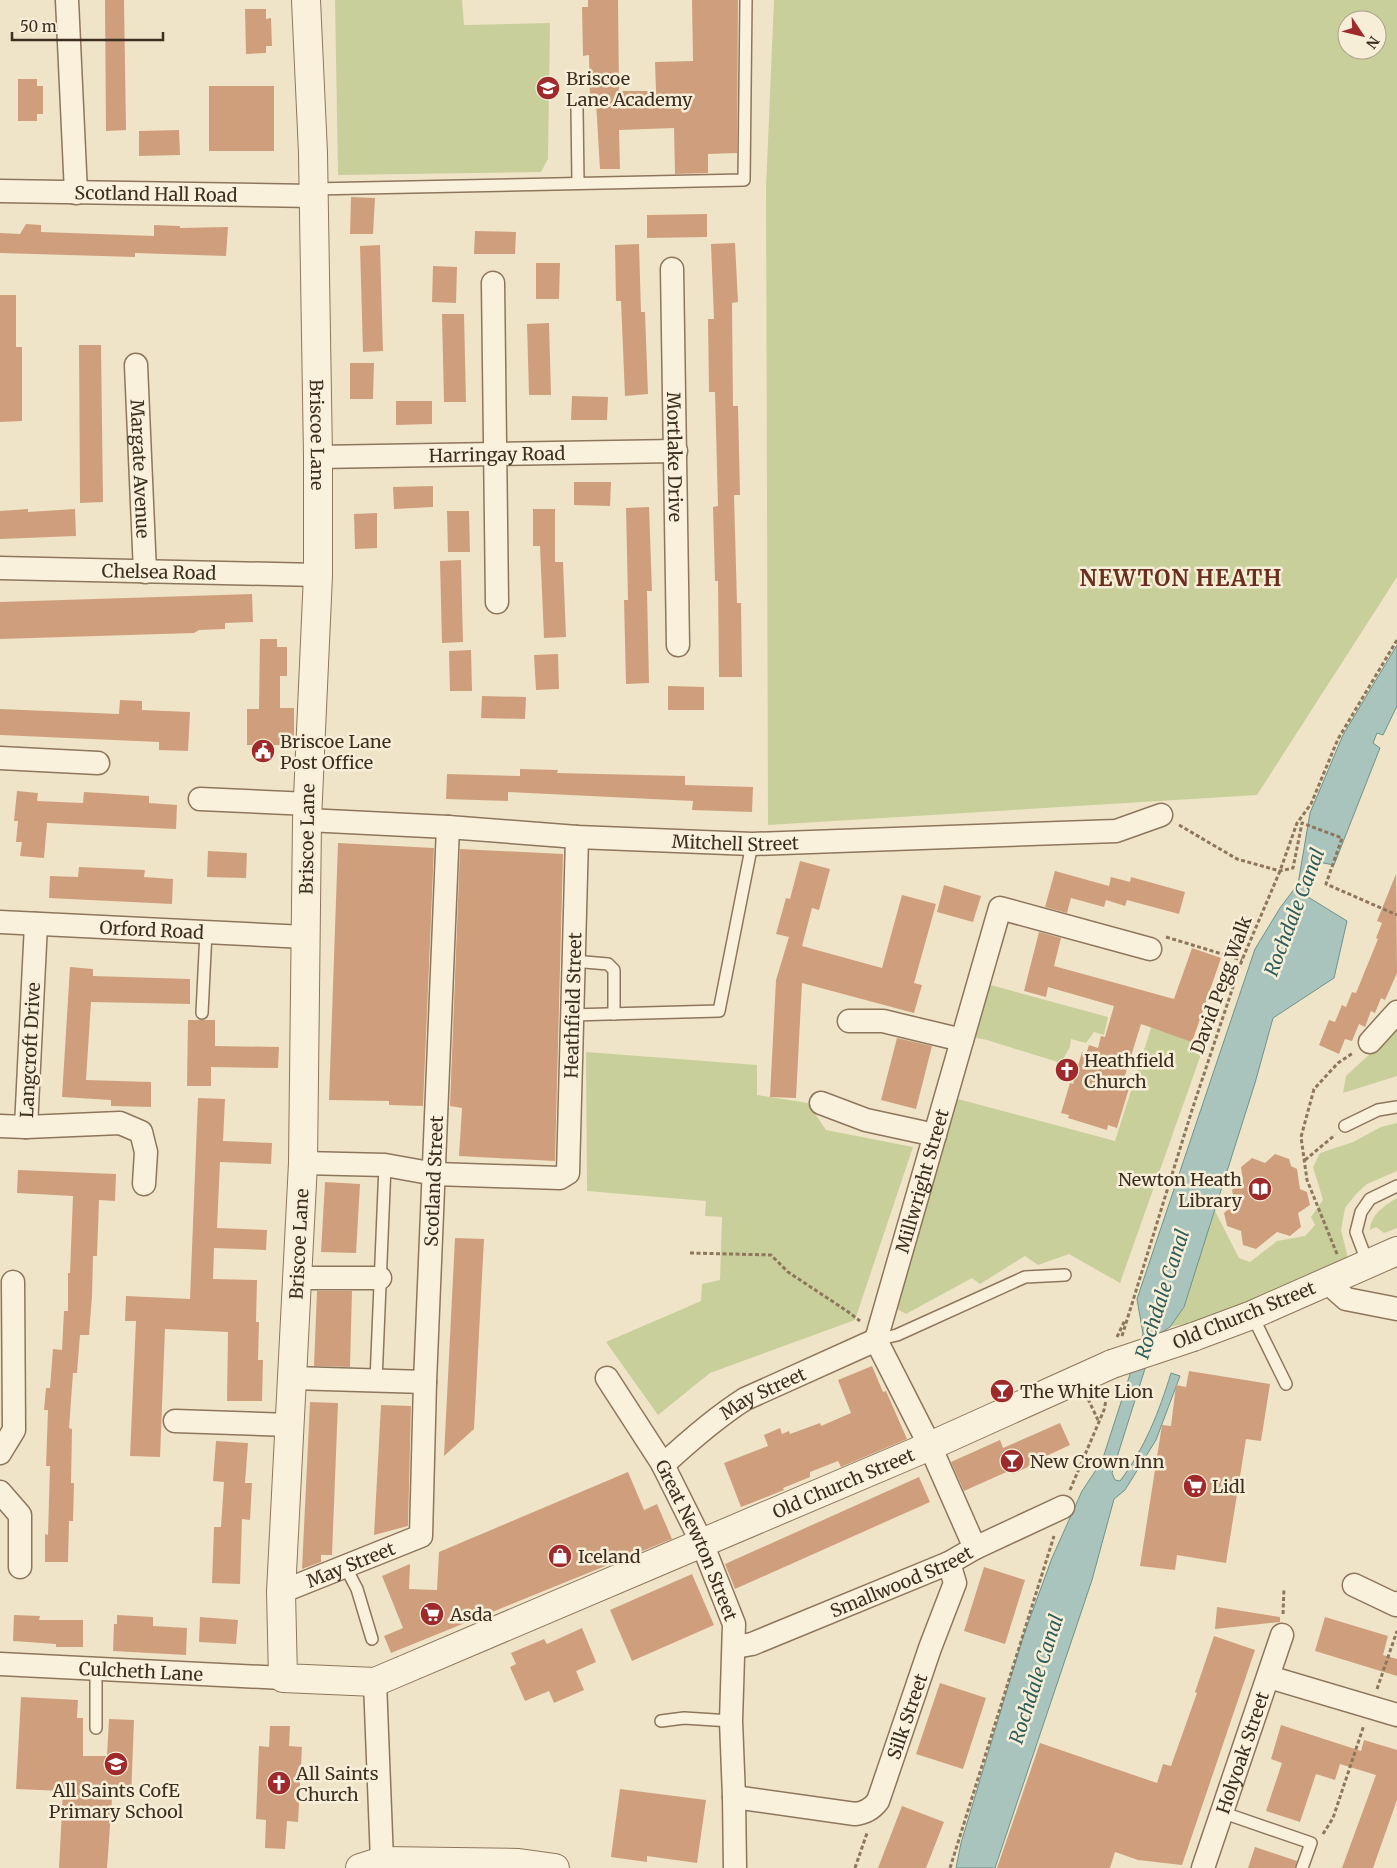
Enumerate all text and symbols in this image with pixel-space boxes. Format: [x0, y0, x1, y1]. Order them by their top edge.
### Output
scale bar [12, 10, 164, 42]
north arrow [1337, 10, 1387, 60]
text: 50 m [20, 17, 57, 36]
text: N [1362, 33, 1383, 52]
place label: Briscoe Lane Academy [566, 67, 693, 111]
school or university icon: Briscoe Lane Academy [535, 75, 561, 101]
street label: Scotland Hall Road [74, 181, 238, 206]
street label: Briscoe Lane [305, 379, 330, 490]
street label: Mortlake Drive [662, 392, 688, 522]
street label: Margate Avenue [126, 399, 155, 539]
street label: Harringay Road [428, 441, 566, 467]
street label: Chelsea Road [101, 559, 217, 584]
district label: NEWTON HEATH [1080, 564, 1282, 592]
place label: Briscoe Lane Post Office [280, 730, 391, 774]
public building icon: Briscoe Lane Post Office [250, 738, 276, 764]
street label: Briscoe Lane [295, 783, 319, 895]
street label: Mitchell Street [671, 829, 799, 856]
water label: Rochdale Canal [1259, 845, 1329, 979]
street label: David Pegg Walk [1185, 912, 1257, 1057]
street label: Orford Road [99, 915, 205, 944]
street label: Heathfield Street [559, 932, 586, 1079]
street label: Langcroft Drive [15, 982, 45, 1118]
place label: Heathfield Church [1084, 1049, 1175, 1093]
church icon: Heathfield Church [1054, 1057, 1080, 1083]
street label: Millwright Street [890, 1106, 953, 1256]
street label: Scotland Street [419, 1115, 448, 1247]
place label: Newton Heath Library [1118, 1168, 1243, 1212]
library icon: Newton Heath Library [1247, 1176, 1273, 1202]
street label: Briscoe Lane [285, 1188, 313, 1300]
water label: Rochdale Canal [1130, 1226, 1194, 1362]
street label: Old Church Street [1169, 1276, 1319, 1354]
street label: May Street [715, 1362, 809, 1424]
bar icon: The White Lion [989, 1378, 1015, 1404]
place label: The White Lion [1020, 1380, 1153, 1403]
street label: Old Church Street [769, 1443, 918, 1523]
bar icon: New Crown Inn [999, 1448, 1025, 1474]
place label: New Crown Inn [1030, 1450, 1165, 1473]
street label: Great Newton Street [651, 1456, 743, 1624]
supermarket icon: Lidl [1182, 1473, 1208, 1499]
place label: Lidl [1212, 1475, 1246, 1498]
street label: May Street [303, 1536, 398, 1592]
street label: Smallwood Street [827, 1540, 977, 1622]
shop icon: Iceland [547, 1543, 573, 1569]
place label: Iceland [578, 1545, 641, 1568]
supermarket icon: Asda [419, 1601, 445, 1627]
place label: Asda [449, 1603, 493, 1626]
water label: Rochdale Canal [1004, 1611, 1068, 1747]
street label: Culcheth Lane [78, 1656, 203, 1686]
street label: Silk Street [882, 1670, 932, 1762]
street label: Holyoak Street [1211, 1688, 1274, 1817]
school or university icon: All Saints CofE Primary School [103, 1751, 129, 1777]
place label: All Saints Church [295, 1762, 379, 1806]
church icon: All Saints Church [266, 1770, 292, 1796]
place label: All Saints CofE Primary School [49, 1779, 184, 1823]

